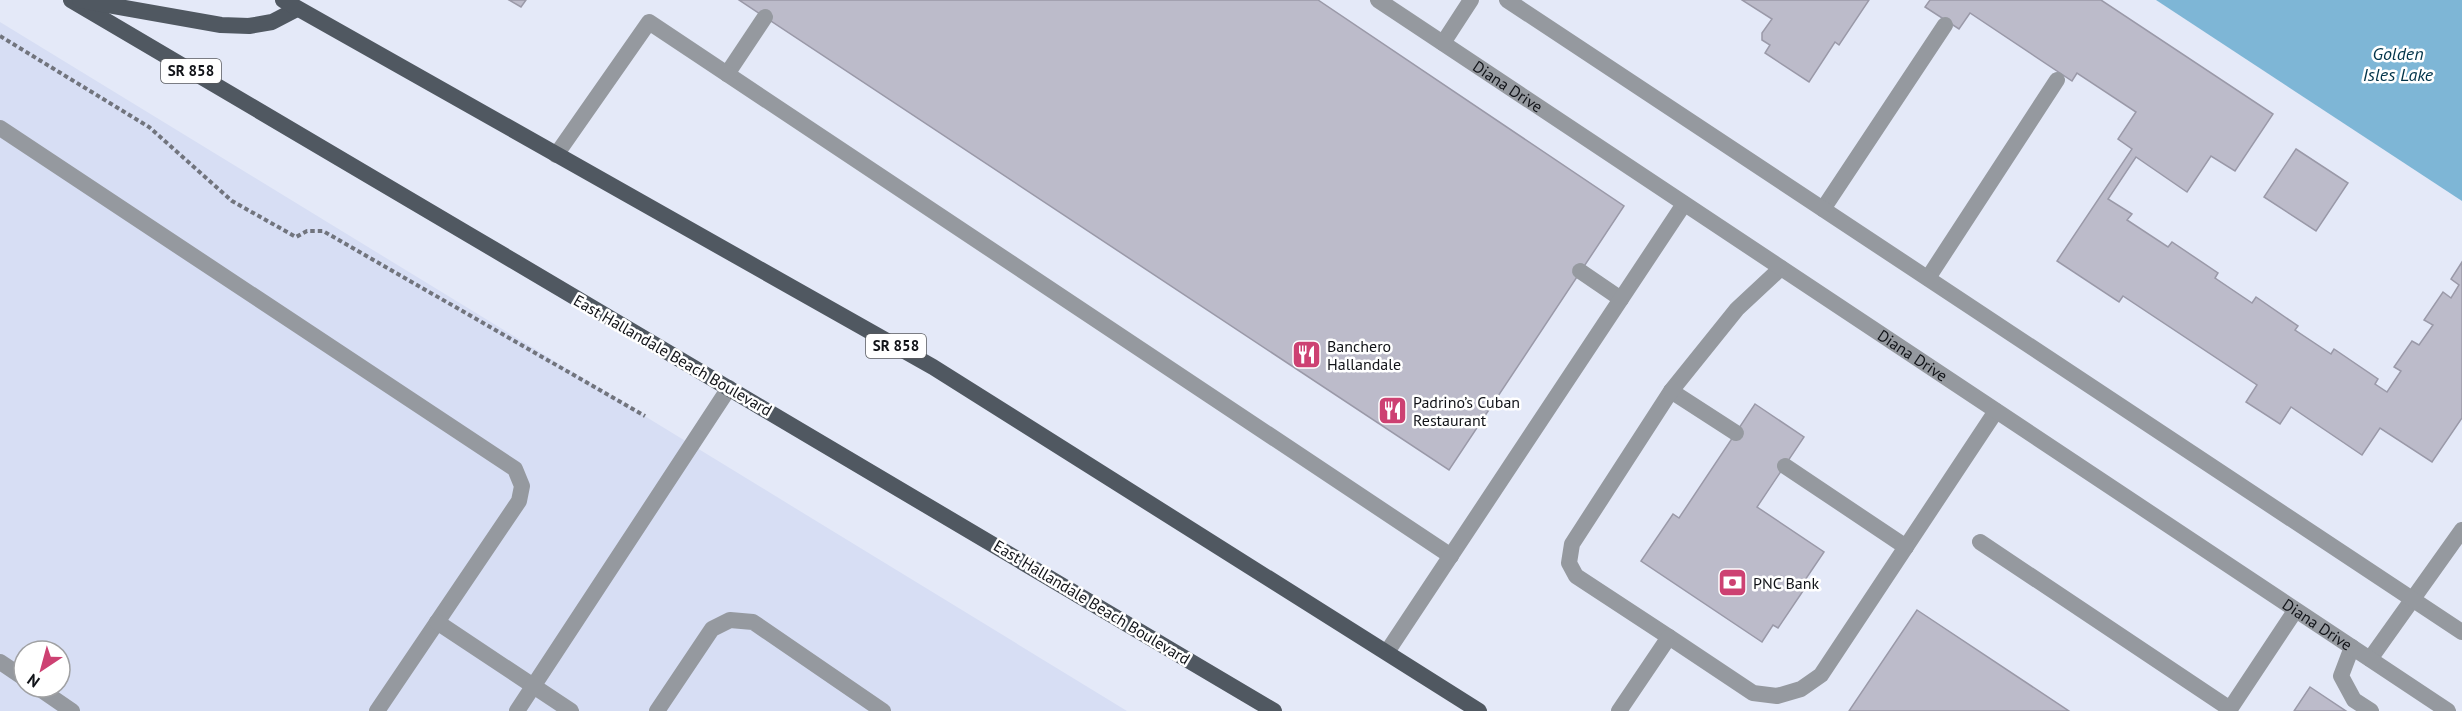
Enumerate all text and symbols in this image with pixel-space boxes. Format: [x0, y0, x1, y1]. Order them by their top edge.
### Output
water label: Golden Isles Lake [2363, 42, 2434, 86]
street label: Diana Drive [1469, 56, 1547, 117]
road number: SR 858 [161, 59, 221, 83]
street label: East Hallandale Beach Boulevard [570, 290, 776, 420]
street label: Diana Drive [1874, 325, 1951, 386]
road number: SR 858 [866, 334, 926, 358]
place label: Banchero Hallandale [1327, 336, 1401, 374]
restaurant icon: Banchero Hallandale [1290, 339, 1322, 371]
place label: Padrino’s Cuban Restaurant [1413, 392, 1520, 430]
restaurant icon: Padrino’s Cuban Restaurant [1376, 395, 1408, 427]
street label: East Hallandale Beach Boulevard [990, 535, 1194, 669]
bank icon: PNC Bank [1716, 567, 1748, 599]
place label: PNC Bank [1753, 573, 1820, 593]
street label: Diana Drive [2279, 594, 2356, 655]
north arrow [12, 639, 72, 699]
text: N [23, 670, 43, 692]

